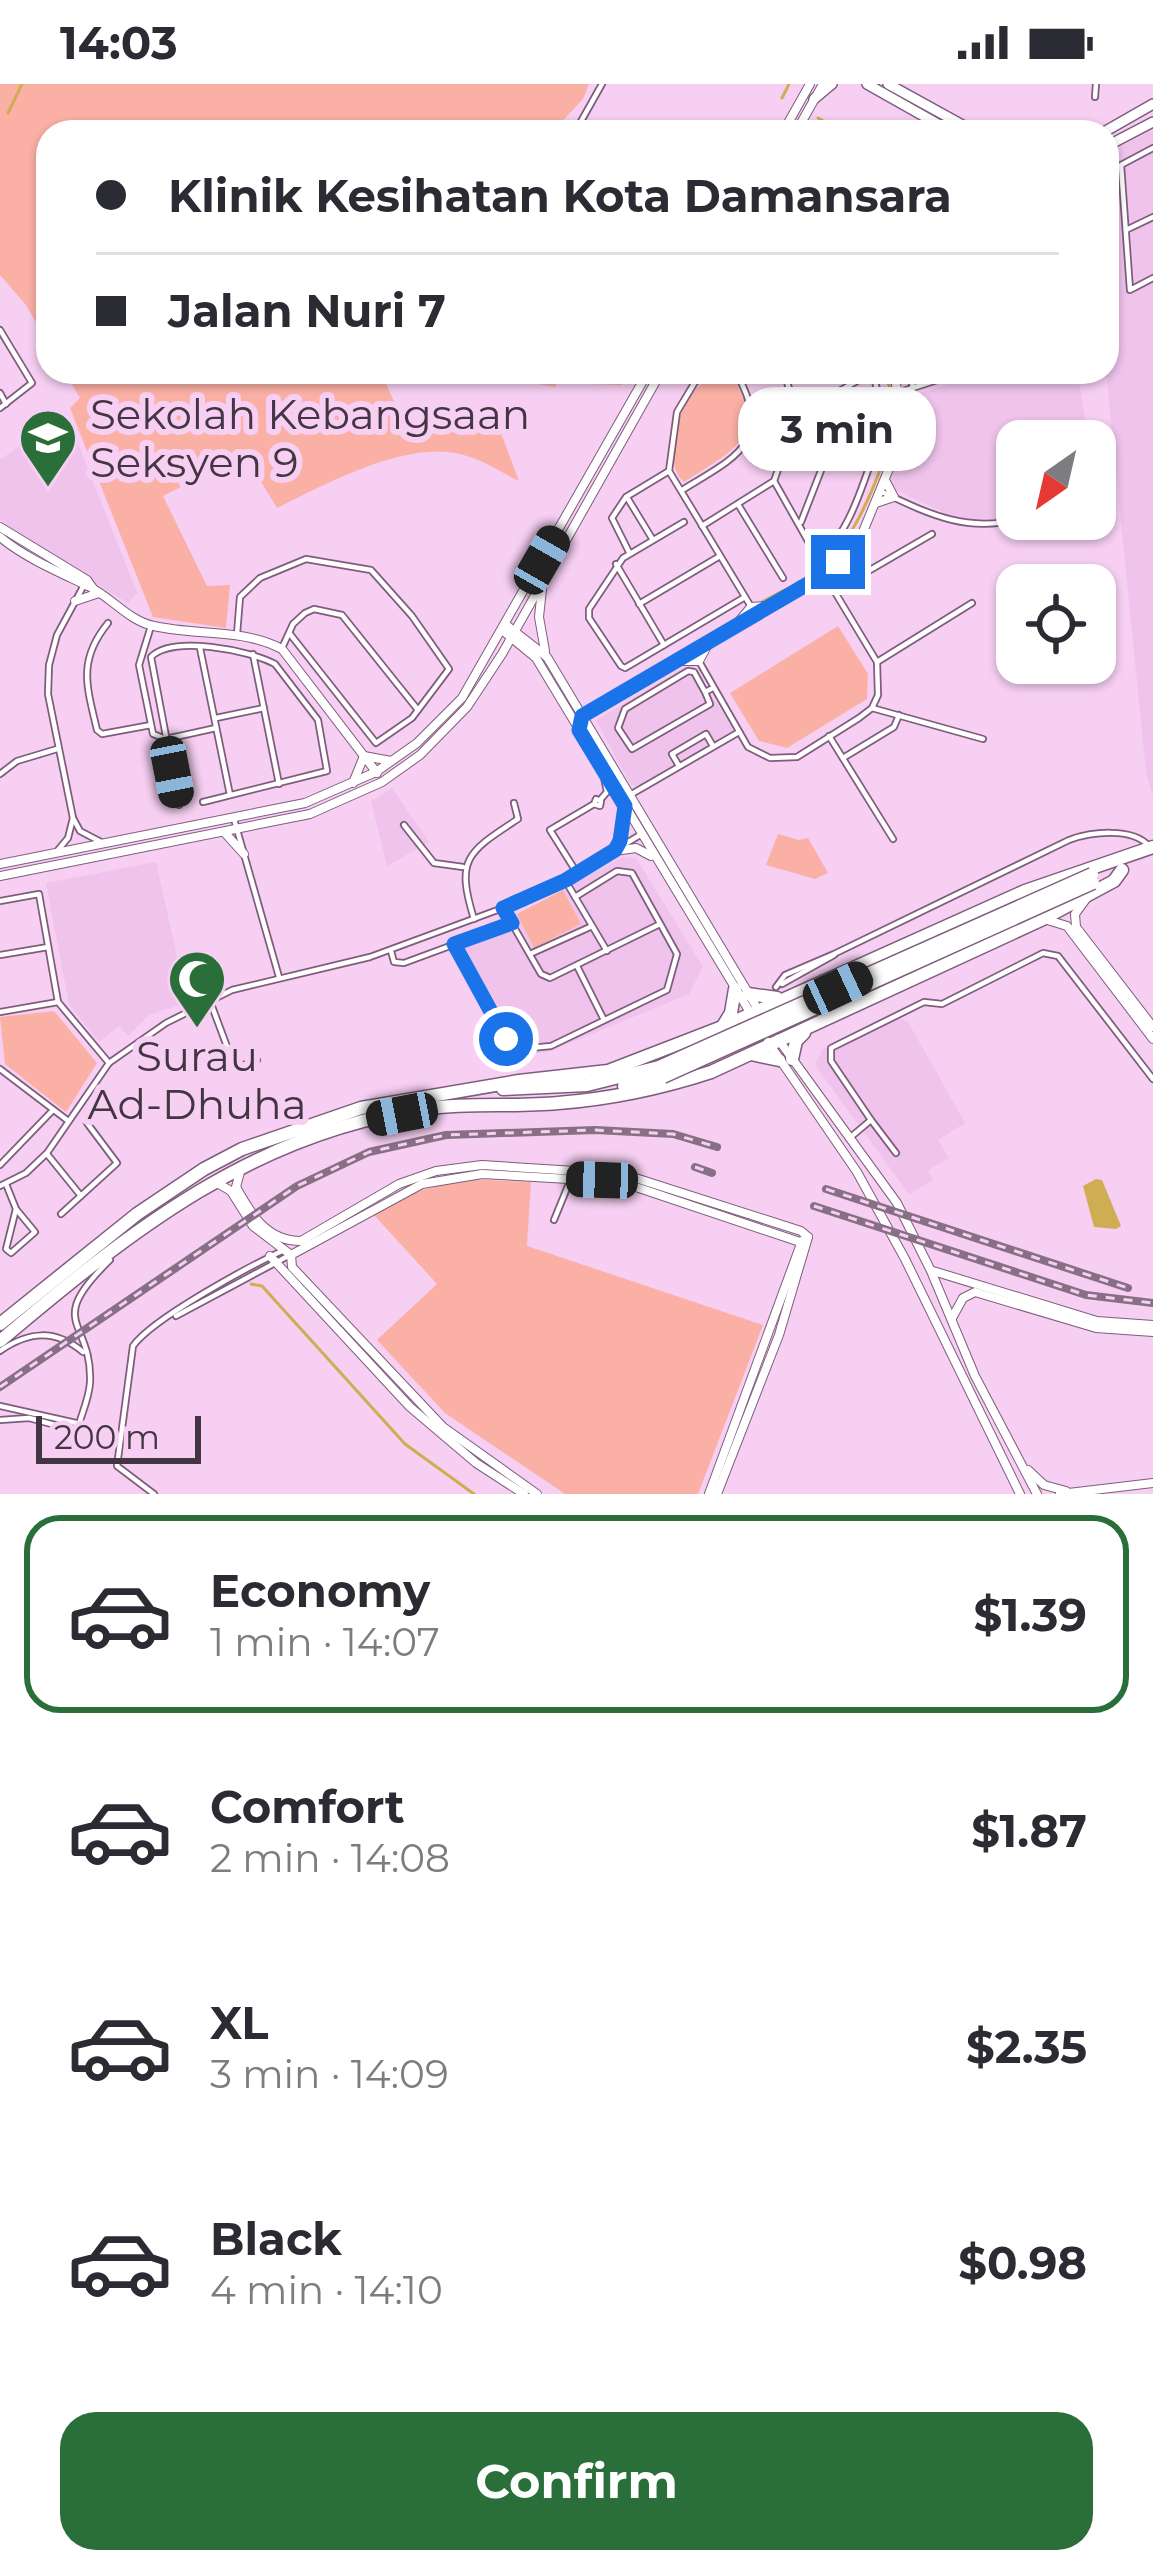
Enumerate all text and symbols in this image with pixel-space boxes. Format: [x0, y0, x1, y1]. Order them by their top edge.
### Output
text: 14:03 [60, 15, 178, 70]
text: Klinik Kesihatan Kota Damansara [168, 168, 952, 223]
text: Jalan Nuri 7 [168, 283, 446, 338]
place label: Sekolah Kebangsaan Seksyen 9 [90, 388, 530, 488]
callout: 3 min [739, 388, 937, 472]
text: 3 min [780, 405, 894, 453]
school or university icon: Sekolah Kebangsaan Seksyen 9 [17, 407, 79, 489]
north arrow [996, 420, 1116, 540]
map controls [996, 420, 1116, 684]
car [508, 520, 576, 600]
route end [811, 535, 865, 589]
button: locate [996, 564, 1116, 684]
car [147, 733, 197, 811]
mosque icon: Surau Ad-Dhuha [166, 948, 228, 1030]
car [798, 956, 878, 1020]
route start [479, 1012, 533, 1066]
place label: Surau Ad-Dhuha [88, 1030, 306, 1130]
car [363, 1089, 441, 1139]
car [565, 1161, 639, 1199]
scale bar [36, 1410, 201, 1463]
text: 200 m [54, 1417, 160, 1457]
icon: car [66, 1560, 174, 1668]
text: Economy [210, 1563, 430, 1618]
text: $1.39 [974, 1587, 1087, 1642]
text: 1 min · 14:07 [210, 1618, 440, 1666]
icon: car [66, 1776, 174, 1884]
text: Comfort [210, 1779, 405, 1834]
text: $1.87 [971, 1803, 1087, 1858]
text: 2 min · 14:08 [210, 1834, 450, 1882]
icon: car [66, 1992, 174, 2100]
text: XL [210, 1995, 268, 2050]
text: $2.35 [966, 2019, 1087, 2074]
text: 3 min · 14:09 [210, 2050, 449, 2098]
icon: car [66, 2208, 174, 2316]
text: Black [210, 2211, 342, 2266]
text: $0.98 [958, 2235, 1087, 2290]
text: 4 min · 14:10 [210, 2266, 443, 2314]
button: Confirm [60, 2412, 1093, 2550]

